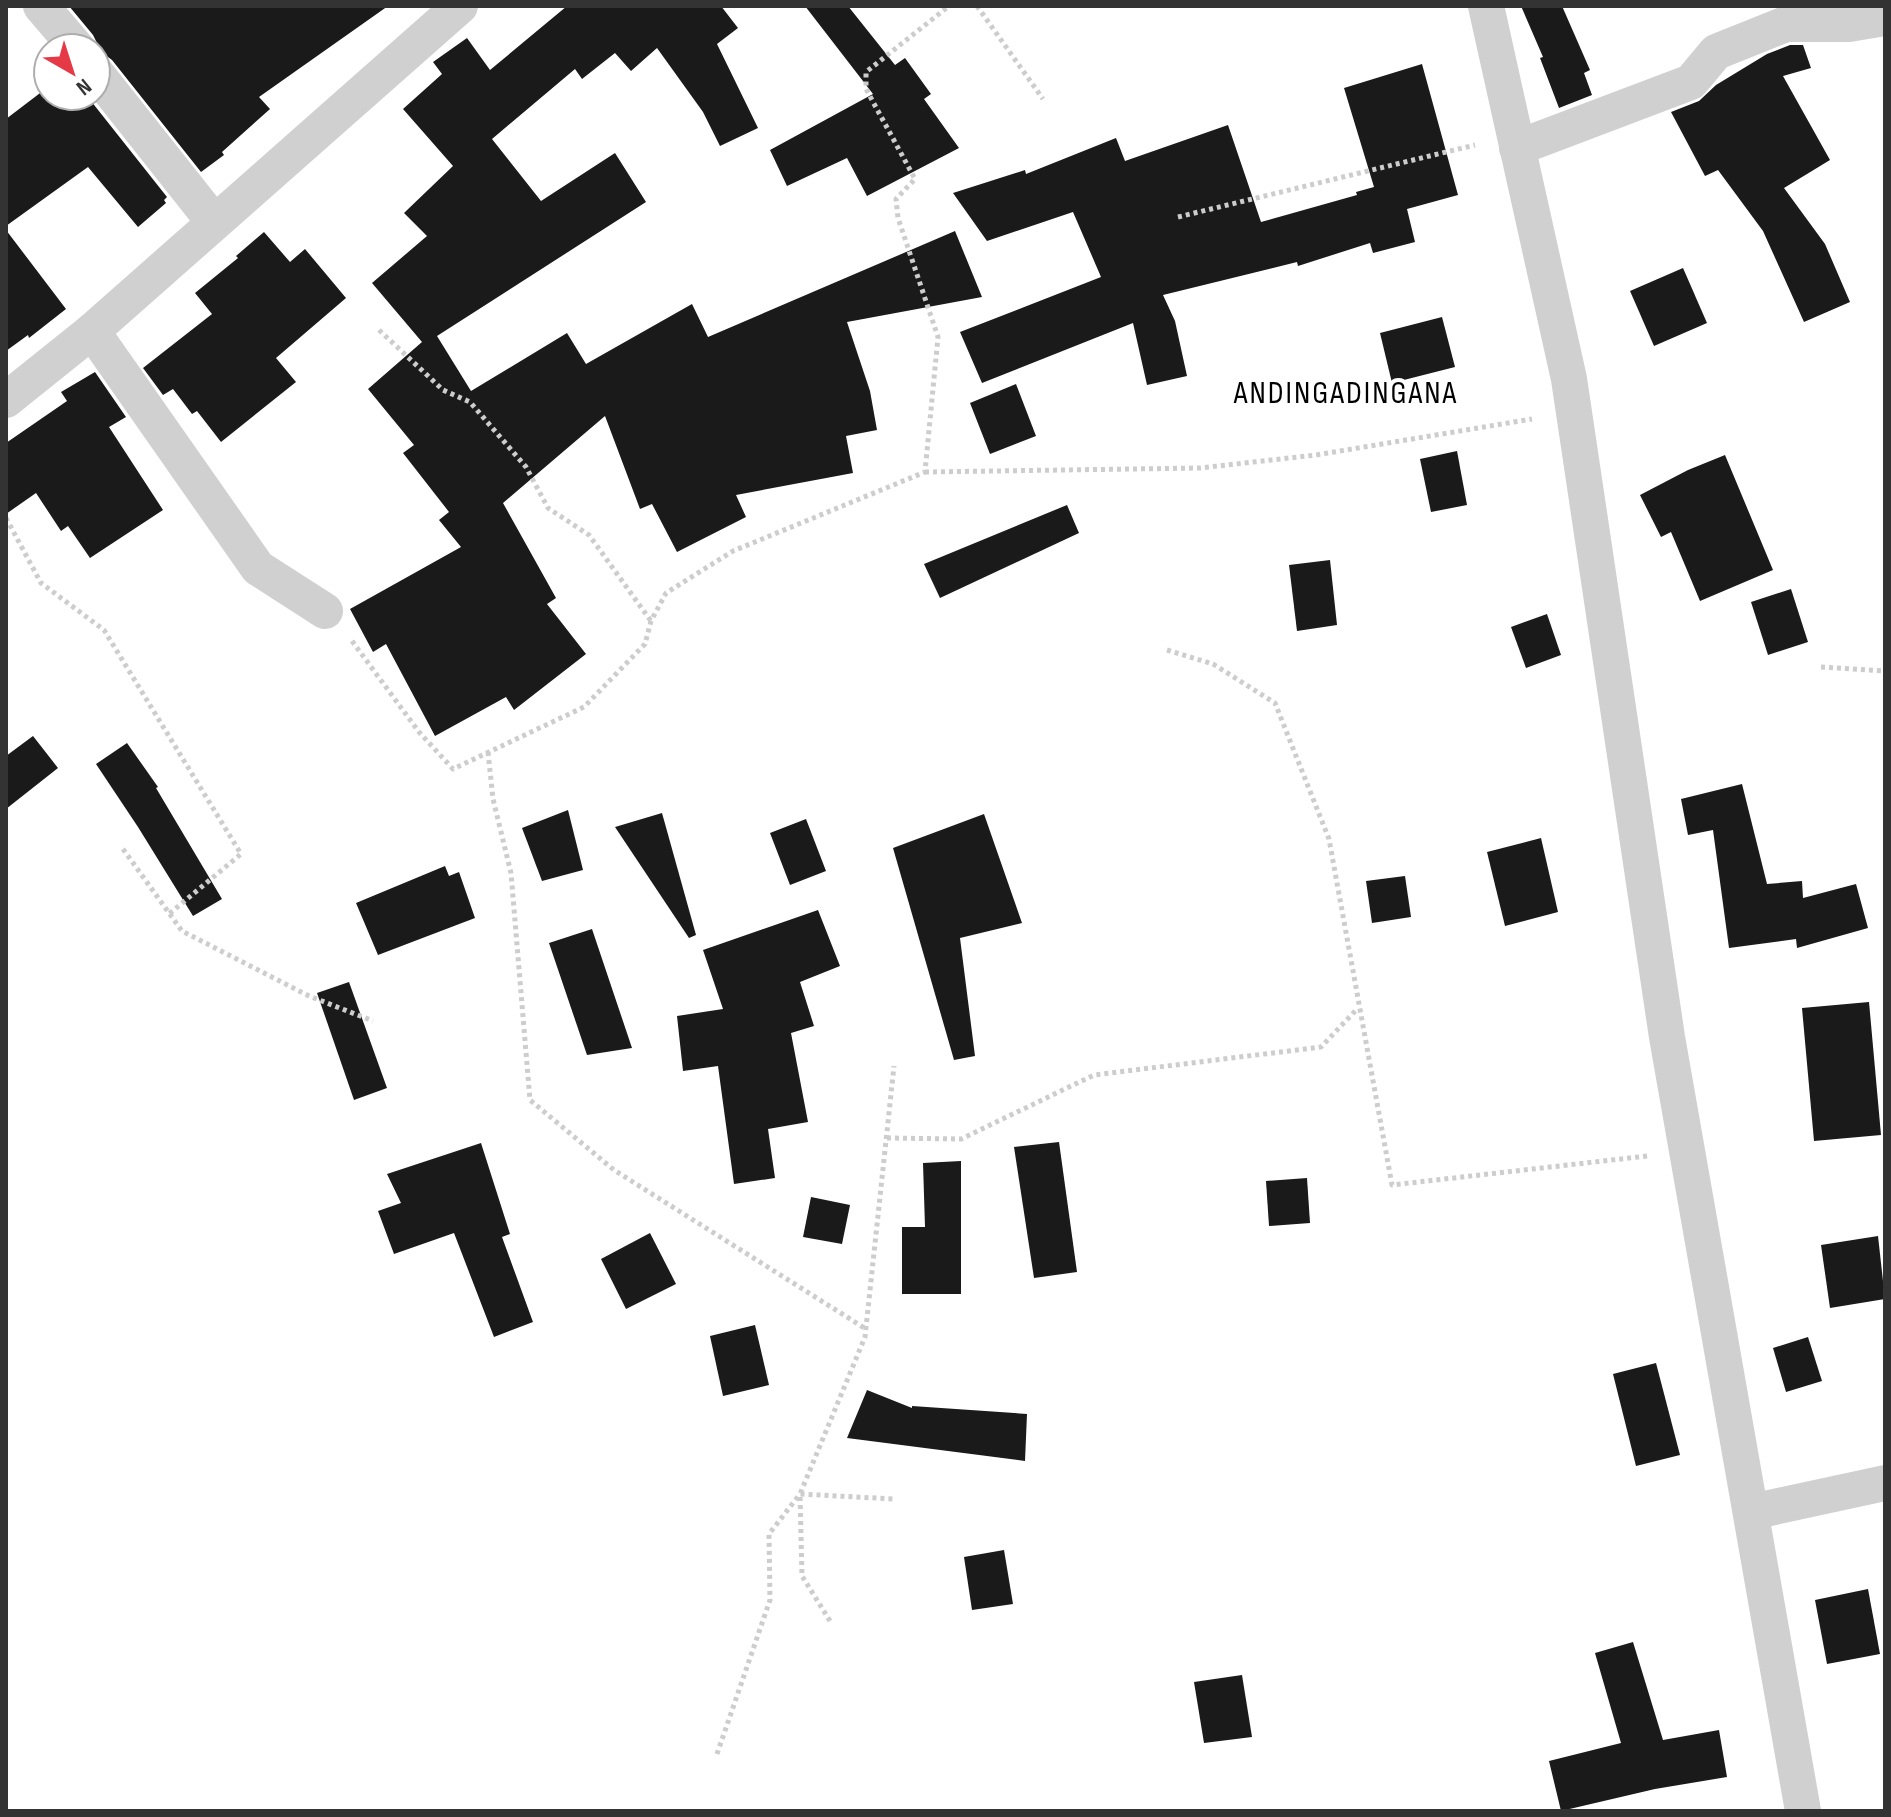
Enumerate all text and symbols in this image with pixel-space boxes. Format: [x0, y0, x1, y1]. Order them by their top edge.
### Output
north arrow [32, 32, 112, 112]
text: N [71, 72, 97, 101]
district label: ANDINGADINGANA [1233, 374, 1458, 413]

